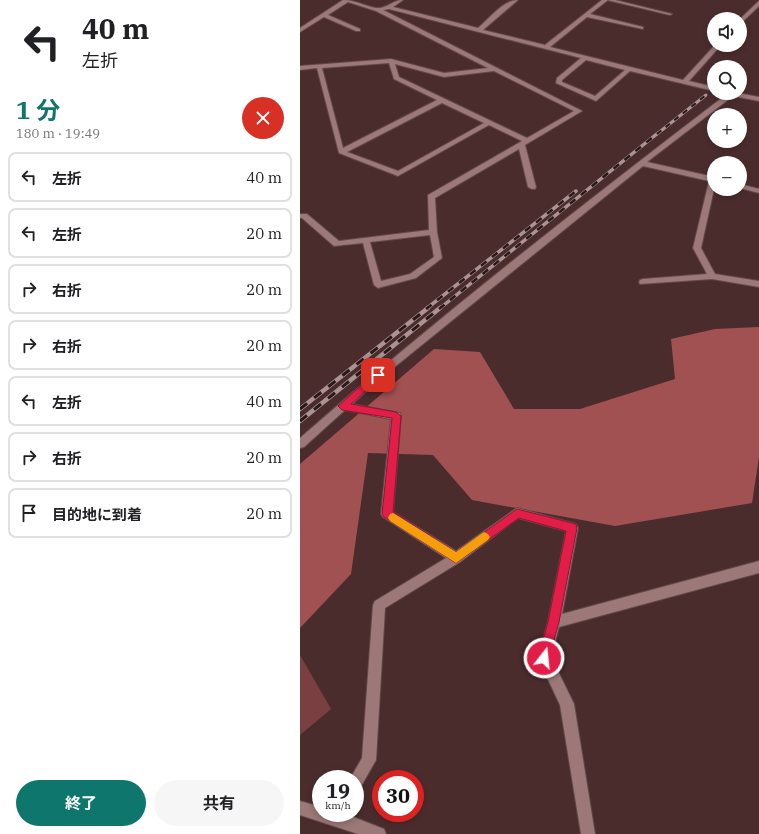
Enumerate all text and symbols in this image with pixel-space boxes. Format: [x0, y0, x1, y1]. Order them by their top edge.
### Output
text: 40 m [82, 10, 149, 47]
map controls [707, 12, 747, 196]
button: sound [707, 12, 747, 52]
icon: left [16, 16, 68, 68]
text: 左折 [82, 49, 118, 72]
button: search [707, 60, 747, 100]
text: 1 分 [16, 94, 60, 126]
button: close [242, 97, 284, 139]
button: + [707, 108, 747, 148]
text: 180 m · 19:49 [16, 125, 100, 142]
button: − [707, 156, 747, 196]
icon: left [18, 166, 40, 188]
text: 40 m [246, 168, 282, 187]
text: 左折 [52, 169, 82, 188]
icon: left [18, 222, 40, 244]
text: 20 m [246, 224, 282, 243]
text: 左折 [52, 225, 82, 244]
icon: right [18, 278, 40, 300]
text: 20 m [246, 280, 282, 299]
text: 右折 [52, 281, 82, 300]
icon: right [18, 334, 40, 356]
text: 20 m [246, 336, 282, 355]
text: 右折 [52, 337, 82, 356]
pin [361, 358, 395, 392]
icon: arrive [367, 364, 389, 386]
icon: left [18, 390, 40, 412]
text: 40 m [246, 392, 282, 411]
text: 左折 [52, 393, 82, 412]
icon: right [18, 446, 40, 468]
text: 20 m [246, 448, 282, 467]
text: 右折 [52, 449, 82, 468]
icon: arrive [18, 502, 40, 524]
text: 20 m [246, 504, 282, 523]
text: 目的地に到着 [52, 505, 142, 524]
position arrow [523, 637, 565, 679]
speed limit sign: 30 [372, 770, 424, 822]
text: 19 [326, 777, 350, 804]
button: 終了 [16, 780, 146, 826]
button: 共有 [154, 780, 284, 826]
text: km/h [325, 799, 351, 812]

